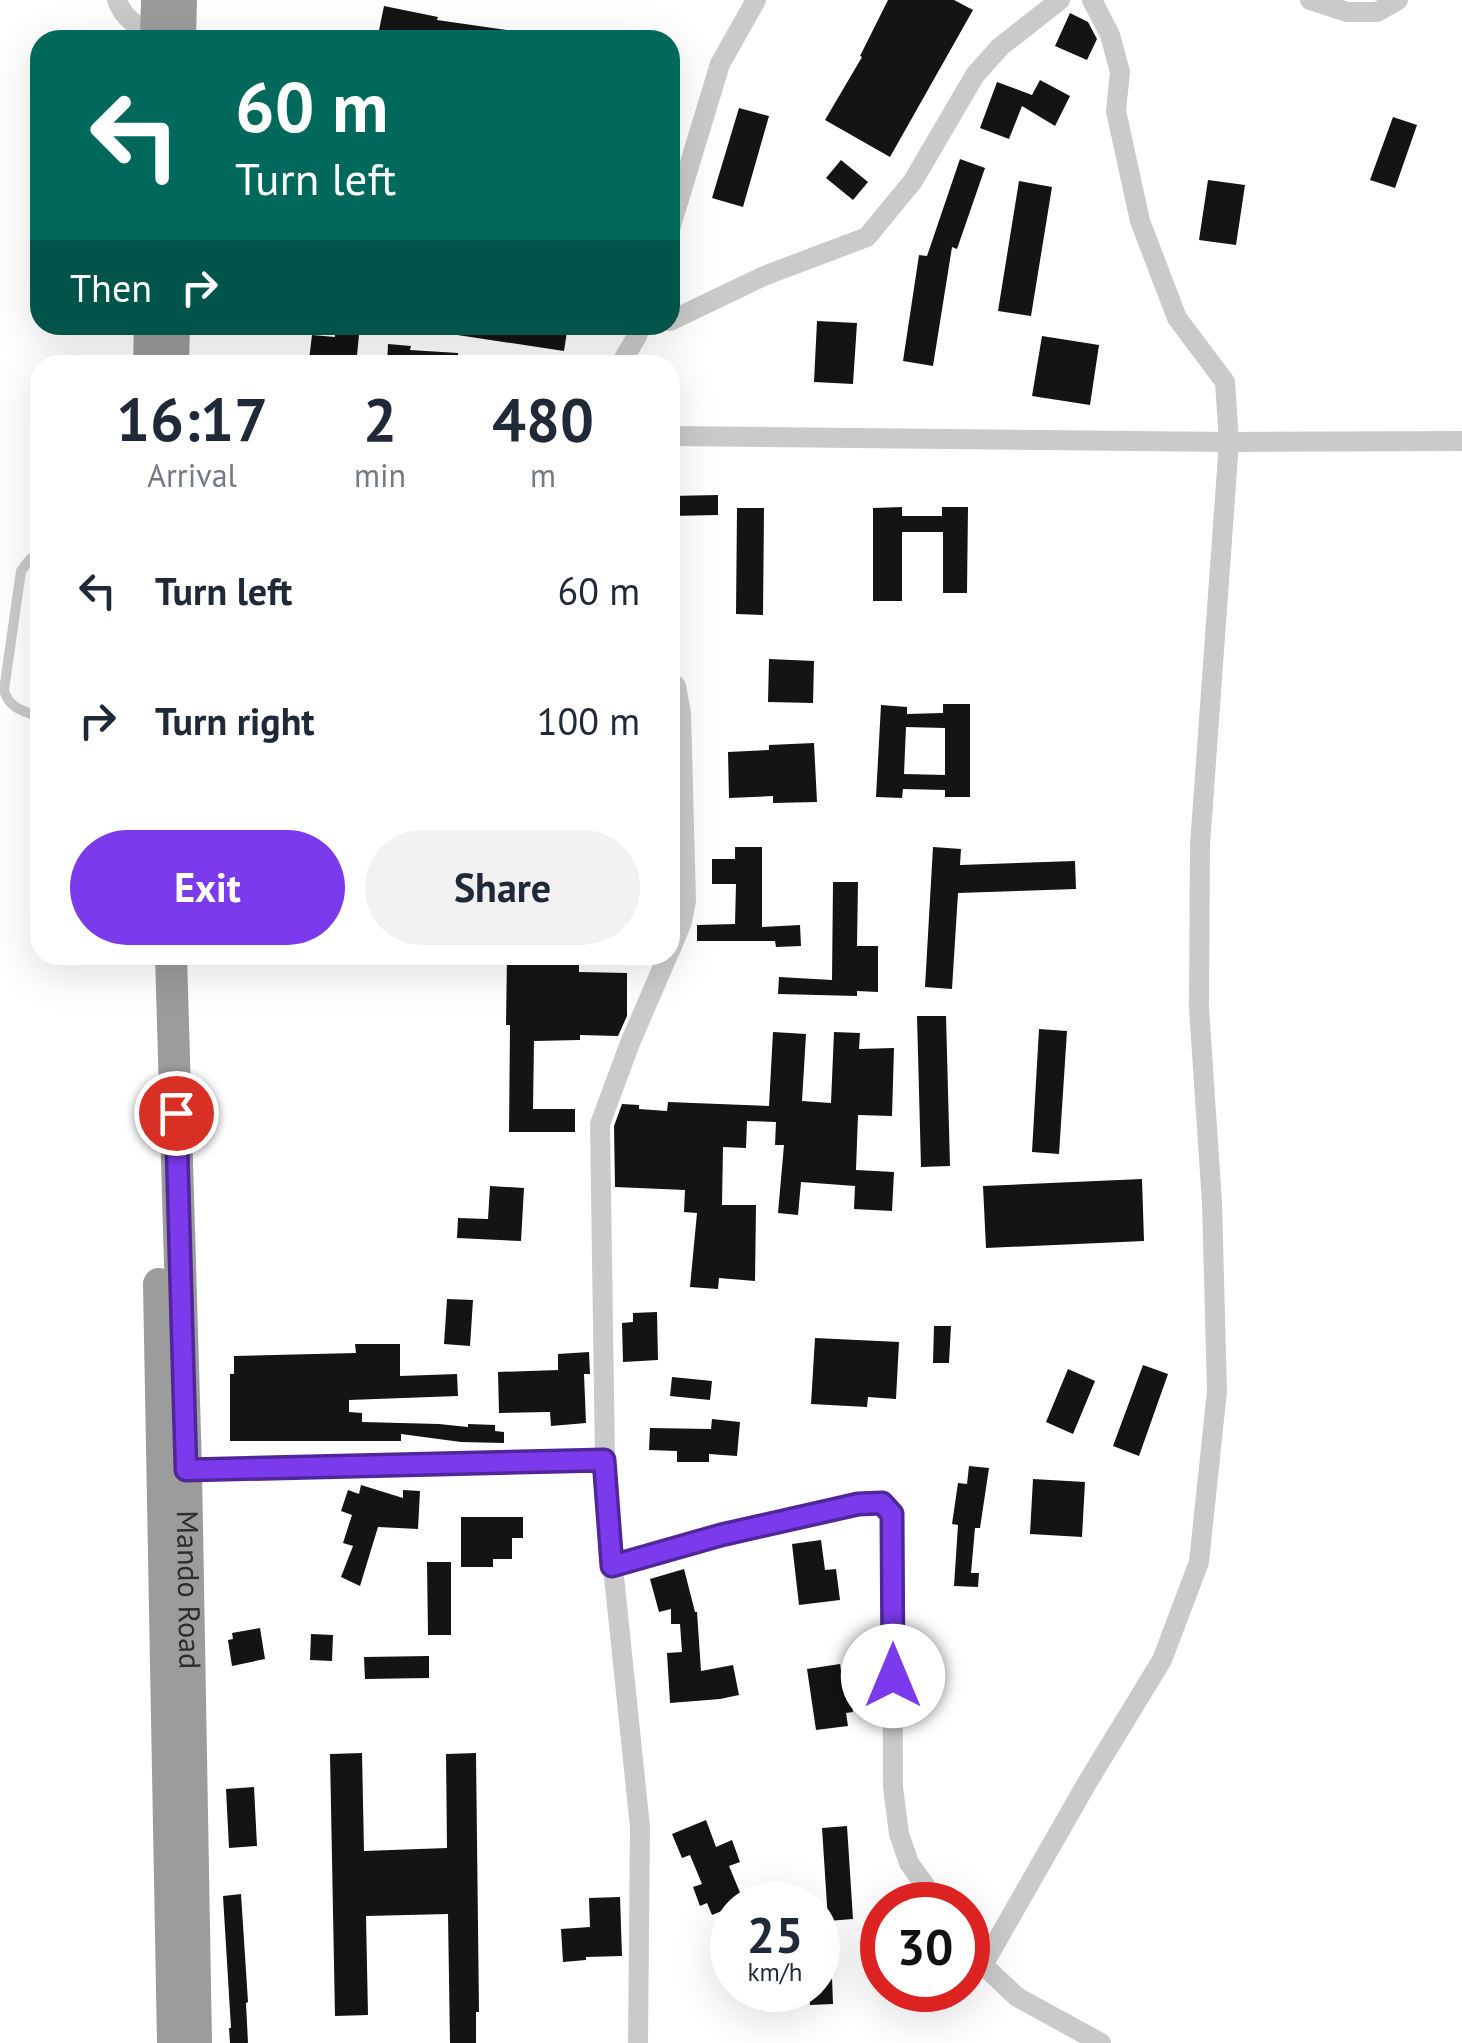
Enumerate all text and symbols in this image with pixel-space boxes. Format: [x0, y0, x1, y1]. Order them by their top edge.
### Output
text: 60 m [235, 61, 388, 151]
icon: left [70, 70, 200, 200]
text: Turn left [235, 149, 396, 207]
icon: right [172, 260, 227, 315]
text: Then [70, 263, 152, 312]
text: 16:17 [116, 380, 268, 458]
text: 2 [363, 380, 397, 458]
text: 480 [492, 380, 594, 458]
text: Arrival [147, 454, 237, 496]
text: min [354, 454, 406, 496]
text: m [530, 454, 556, 496]
icon: left [70, 563, 125, 618]
text: Turn left [155, 566, 292, 615]
text: 60 m [558, 566, 640, 615]
icon: right [70, 693, 125, 748]
text: Turn right [155, 696, 315, 745]
text: 100 m [537, 696, 640, 745]
button: Exit [70, 830, 345, 945]
button: Share [365, 830, 640, 945]
pin [134, 1071, 219, 1156]
icon: arrive [149, 1086, 204, 1141]
street label: Mando Road [169, 1510, 210, 1669]
position arrow [841, 1624, 945, 1728]
speed limit sign: 30 [860, 1882, 990, 2012]
text: 25 [747, 1902, 803, 1967]
text: km/h [748, 1956, 802, 1988]

